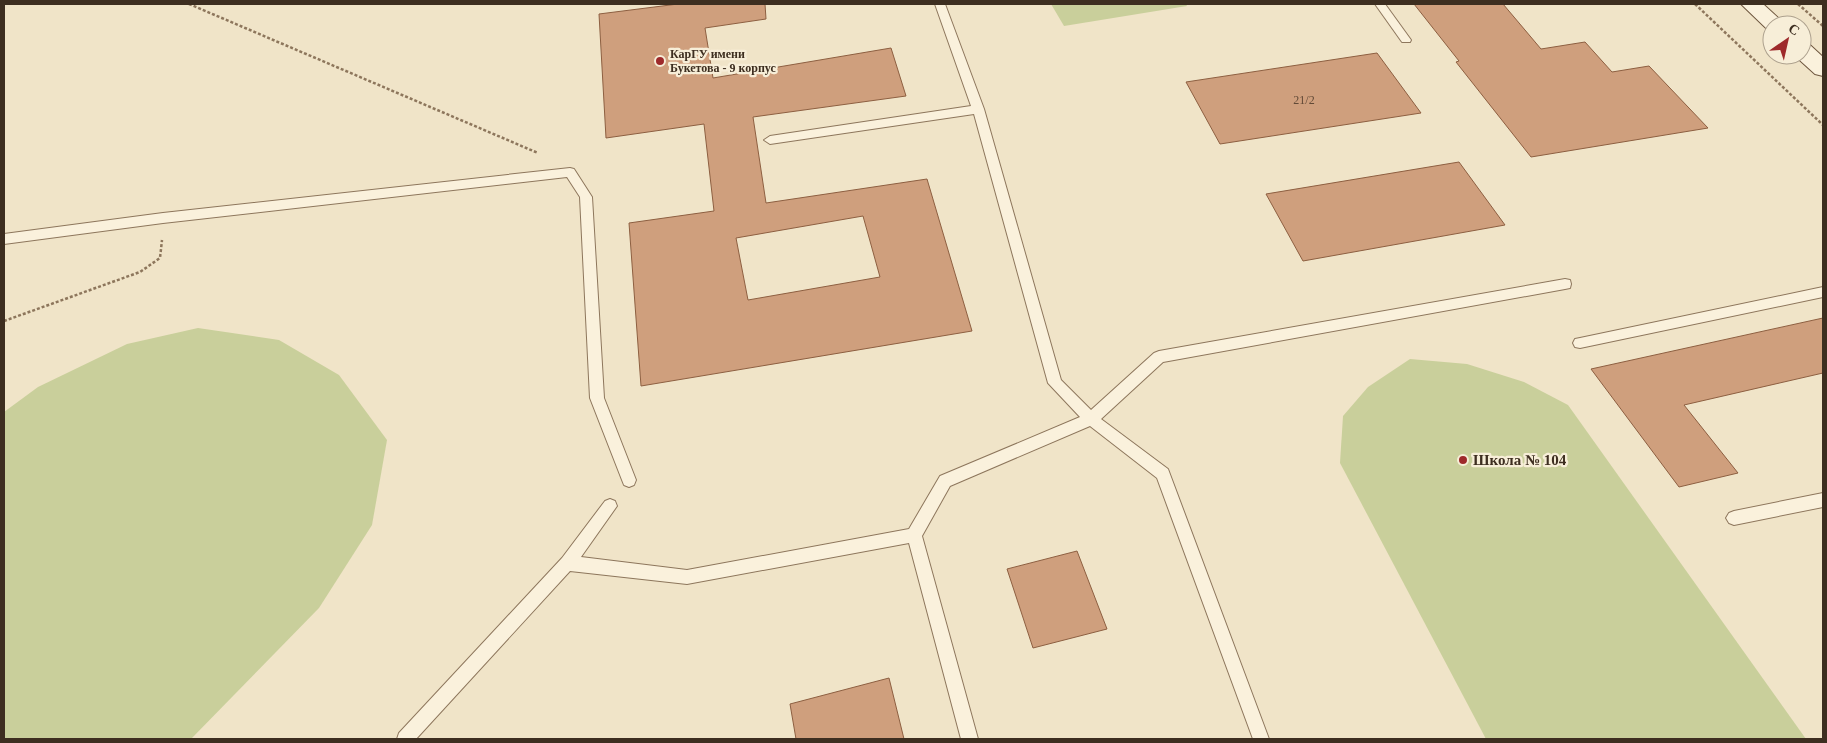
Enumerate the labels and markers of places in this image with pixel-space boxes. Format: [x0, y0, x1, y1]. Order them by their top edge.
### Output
place label: КарГУ имени Букетова - 9 корпус [670, 47, 776, 75]
marker: КарГУ имени Букетова - 9 корпус [654, 55, 666, 67]
place label: Школа № 104 [1473, 452, 1567, 468]
marker: Школа № 104 [1457, 454, 1469, 466]

